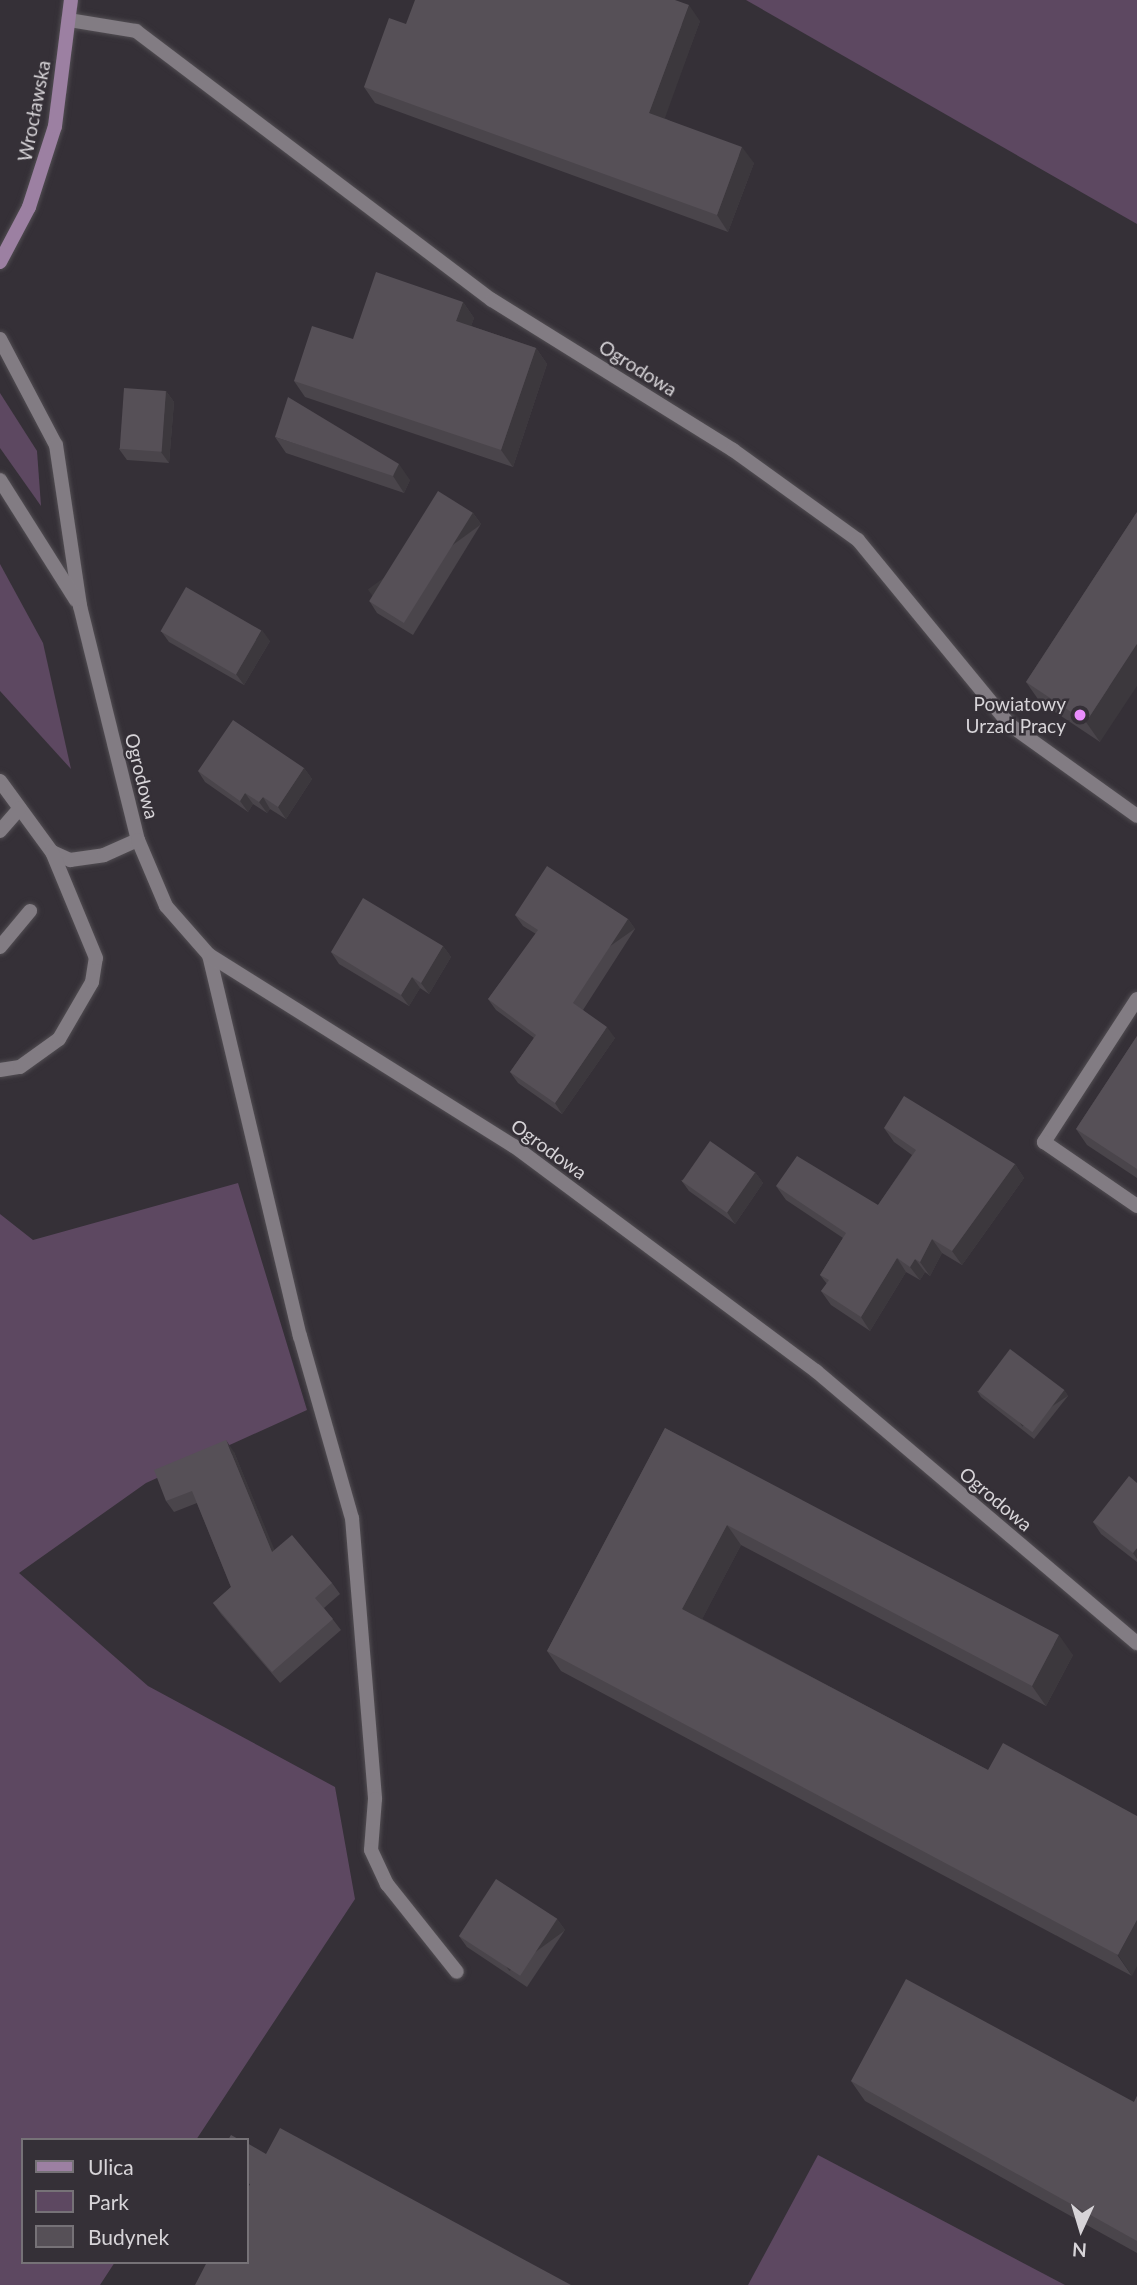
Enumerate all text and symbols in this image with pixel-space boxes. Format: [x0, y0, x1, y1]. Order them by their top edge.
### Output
street label: Wrocławska [13, 58, 55, 164]
street label: Ogrodowa [595, 335, 681, 401]
place label: Powiatowy Urzad Pracy [966, 693, 1066, 737]
marker: Powiatowy Urzad Pracy [1072, 707, 1088, 723]
street label: Ogrodowa [120, 731, 164, 821]
street label: Ogrodowa [507, 1114, 591, 1184]
street label: Ogrodowa [955, 1462, 1037, 1536]
legend [21, 2138, 248, 2264]
text: Ulica [88, 2154, 134, 2179]
text: Park [88, 2189, 129, 2214]
north arrow [1046, 2194, 1116, 2264]
text: Budynek [88, 2224, 169, 2249]
text: N [1071, 2238, 1088, 2262]

